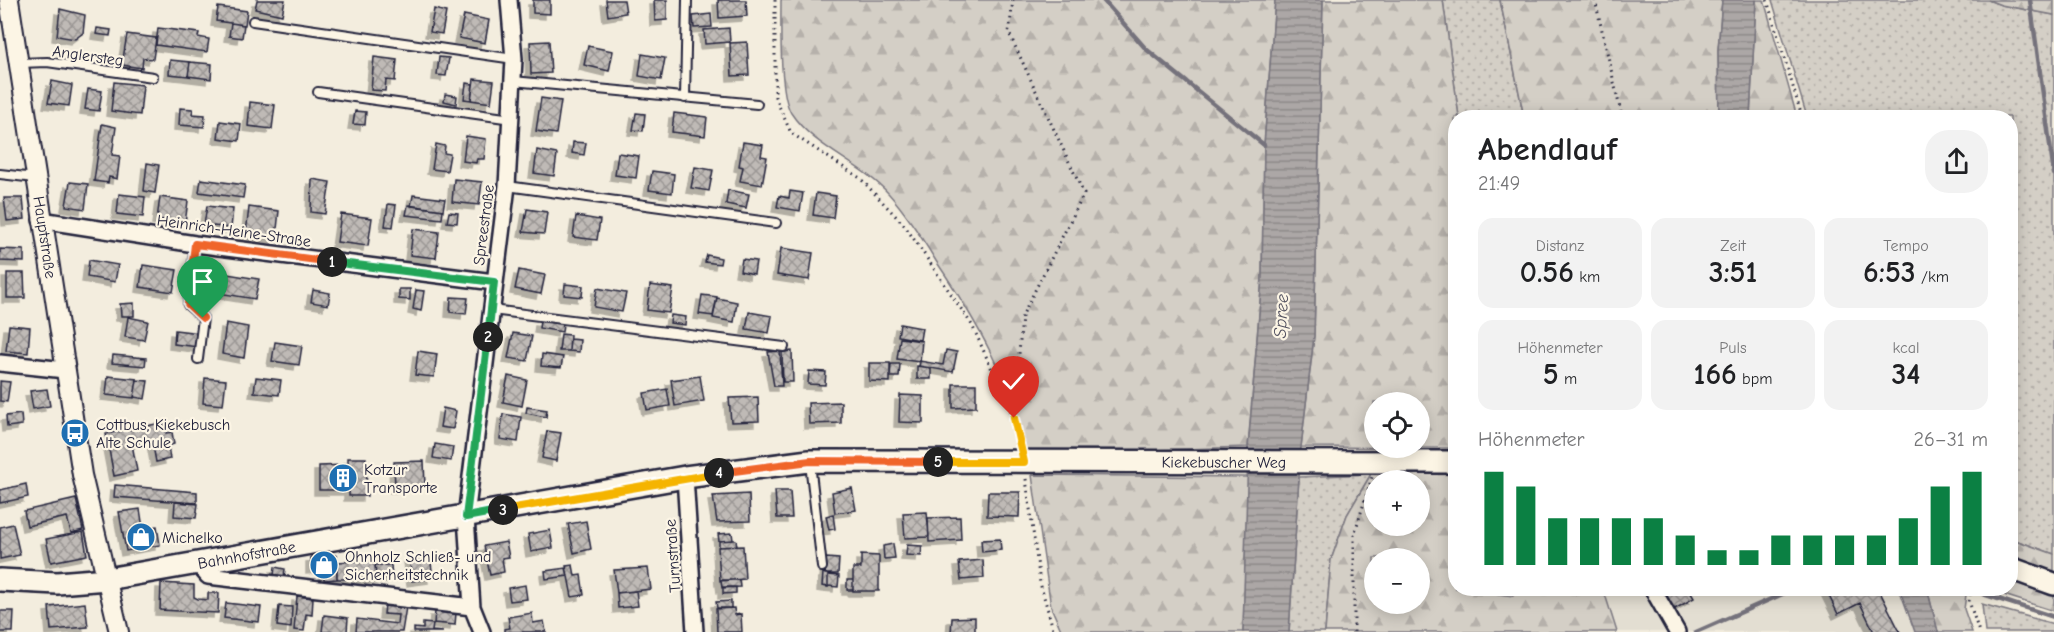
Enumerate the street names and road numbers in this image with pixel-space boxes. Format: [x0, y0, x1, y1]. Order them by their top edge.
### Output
street label: Anglersteg [51, 42, 125, 70]
street label: Spreestraße [470, 184, 498, 267]
street label: Hauptstraße [29, 195, 60, 280]
street label: Heinrich-Heine-Straße [156, 211, 312, 251]
street label: Kiekebuscher Weg [1161, 454, 1286, 472]
street label: Turnstraße [661, 519, 685, 593]
street label: Bahnhofstraße [196, 538, 297, 573]

